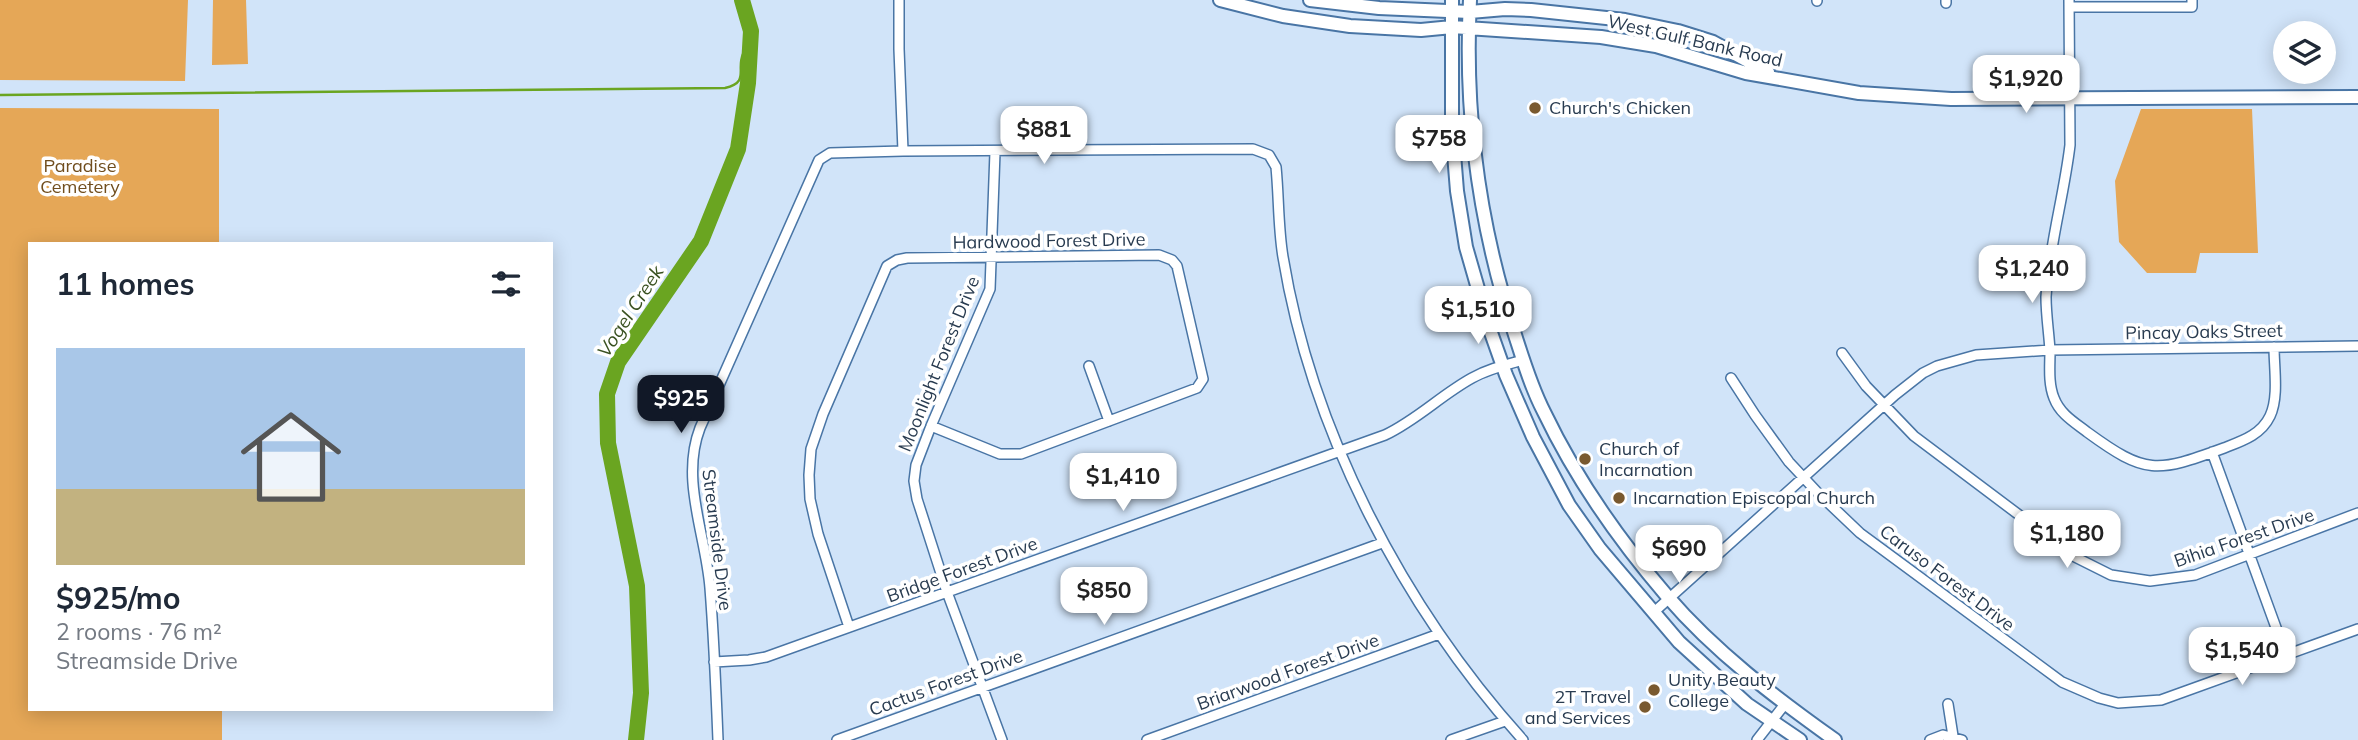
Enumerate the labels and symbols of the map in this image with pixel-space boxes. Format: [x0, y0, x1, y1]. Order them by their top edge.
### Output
street label: West Gulf Bank Road [1605, 9, 1785, 72]
pin: $1,920 [1969, 55, 2083, 115]
place label: Church's Chicken [1549, 96, 1691, 119]
marker: Church's Chicken [1527, 100, 1543, 116]
pin: $881 [1003, 106, 1085, 166]
pin: $758 [1398, 116, 1480, 175]
park label: Paradise Cemetery [40, 154, 120, 198]
street label: Hardwood Forest Drive [952, 227, 1146, 254]
pin: $1,240 [1975, 246, 2089, 305]
water label: Vogel Creek [591, 260, 669, 361]
street label: Moonlight Forest Drive [893, 273, 984, 455]
pin: $1,510 [1421, 286, 1535, 346]
street label: Pincay Oaks Street [2125, 319, 2283, 344]
pin: $925 [640, 376, 722, 435]
place label: Church of Incarnation [1599, 437, 1693, 481]
marker: Church of Incarnation [1577, 451, 1593, 467]
pin: $1,410 [1066, 454, 1180, 513]
street label: Streamside Drive [697, 468, 738, 612]
place label: Incarnation Episcopal Church [1633, 486, 1875, 509]
marker: Incarnation Episcopal Church [1611, 490, 1627, 506]
street label: Bihia Forest Drive [2171, 503, 2317, 572]
pin: $1,180 [2010, 510, 2124, 570]
street label: Caruso Forest Drive [1875, 519, 2019, 636]
pin: $690 [1638, 526, 1720, 585]
street label: Bridge Forest Drive [883, 532, 1040, 607]
pin: $850 [1063, 568, 1145, 627]
street label: Briarwood Forest Drive [1194, 628, 1382, 715]
pin: $1,540 [2185, 628, 2299, 687]
street label: Cactus Forest Drive [866, 644, 1026, 721]
place label: Unity Beauty College [1668, 668, 1776, 712]
marker: Unity Beauty College [1646, 682, 1662, 698]
place label: 2T Travel and Services [1525, 685, 1631, 729]
marker: 2T Travel and Services [1637, 699, 1653, 715]

